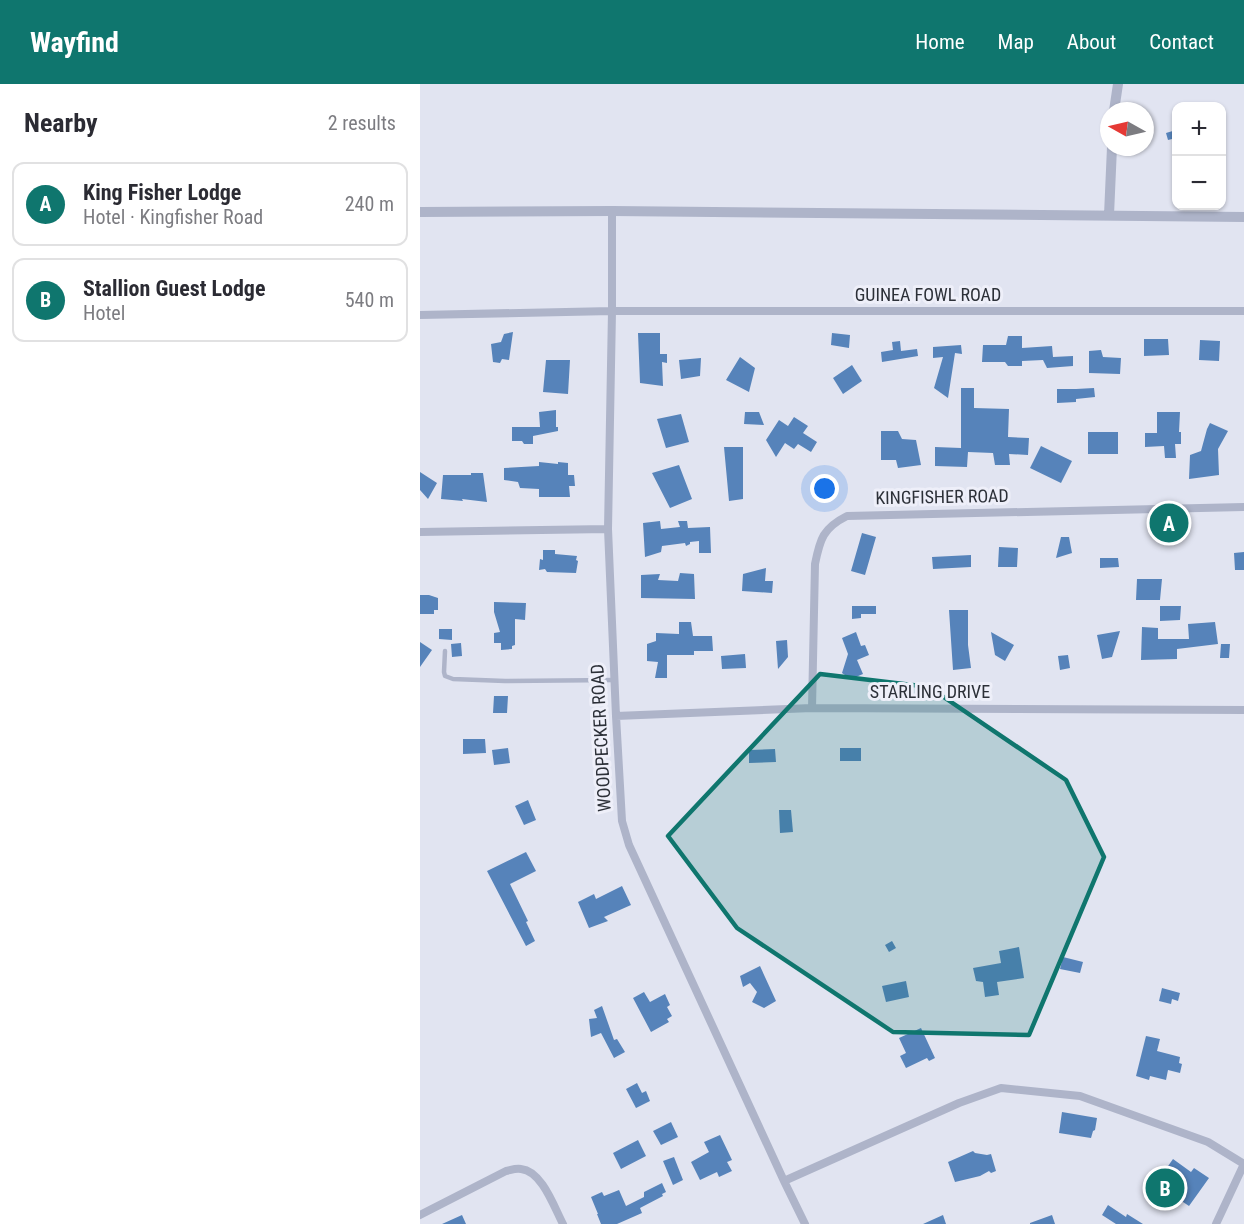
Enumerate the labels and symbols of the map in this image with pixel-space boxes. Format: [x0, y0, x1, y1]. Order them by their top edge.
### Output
north arrow [1100, 102, 1154, 156]
street label: GUINEA FOWL ROAD [855, 284, 1001, 305]
your location [810, 474, 839, 503]
street label: KINGFISHER ROAD [875, 485, 1009, 508]
pin: A [1150, 500, 1188, 546]
street label: WOODPECKER ROAD [586, 664, 615, 812]
street label: STARLING DRIVE [870, 681, 990, 702]
pin: B [1146, 1166, 1184, 1210]

